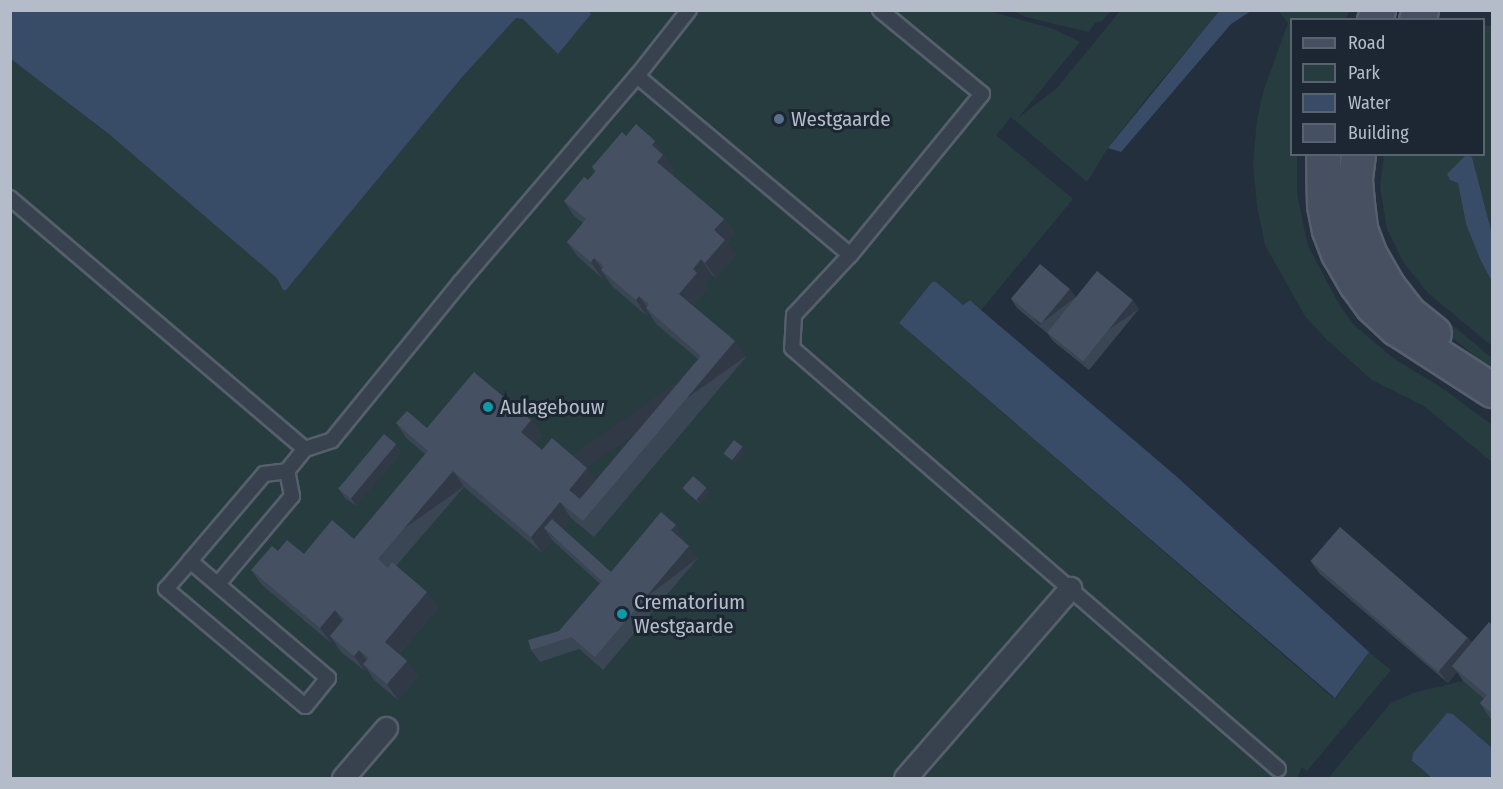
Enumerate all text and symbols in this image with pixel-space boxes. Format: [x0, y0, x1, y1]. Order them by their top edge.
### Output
legend [1290, 18, 1485, 156]
text: Road [1348, 32, 1385, 54]
text: Park [1348, 62, 1380, 84]
text: Water [1348, 92, 1391, 114]
place label: Westgaarde [791, 106, 891, 132]
marker: Westgaarde [772, 112, 786, 126]
text: Building [1348, 122, 1409, 144]
place label: Aulagebouw [500, 394, 604, 420]
marker: Aulagebouw [481, 400, 495, 414]
place label: Crematorium Westgaarde [634, 589, 745, 639]
marker: Crematorium Westgaarde [615, 607, 629, 621]

